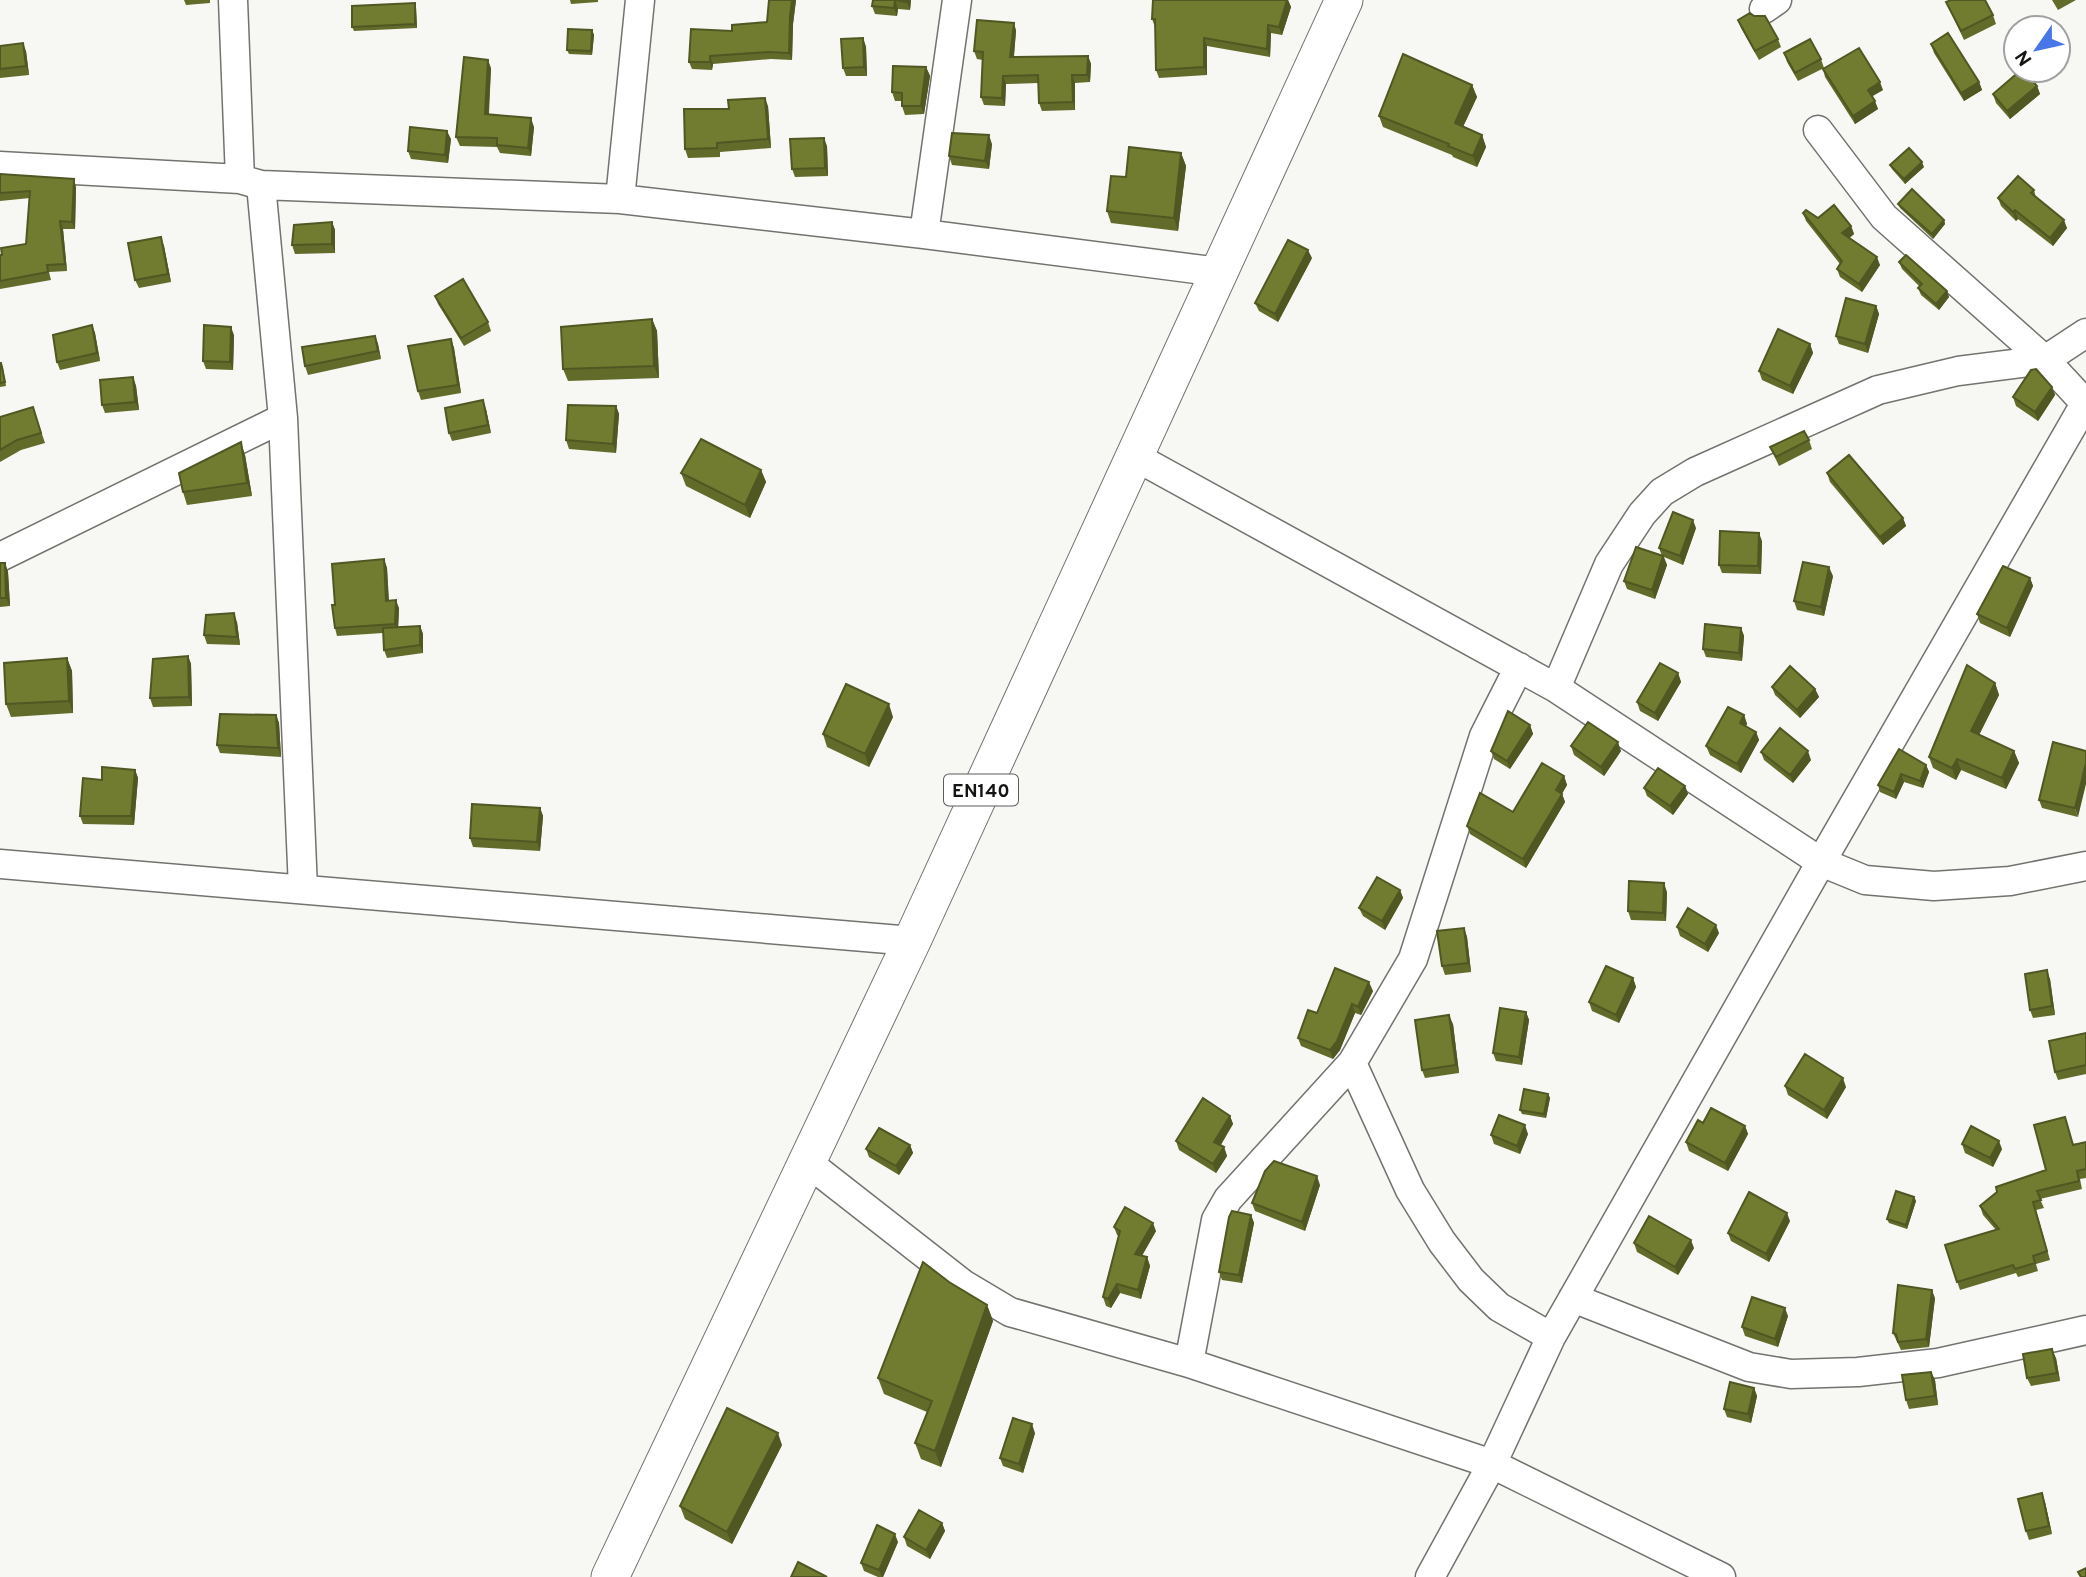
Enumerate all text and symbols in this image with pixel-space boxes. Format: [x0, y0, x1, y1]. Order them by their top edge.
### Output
north arrow [2002, 14, 2072, 84]
text: N [2011, 45, 2038, 70]
road number: EN140 [944, 775, 1018, 806]

